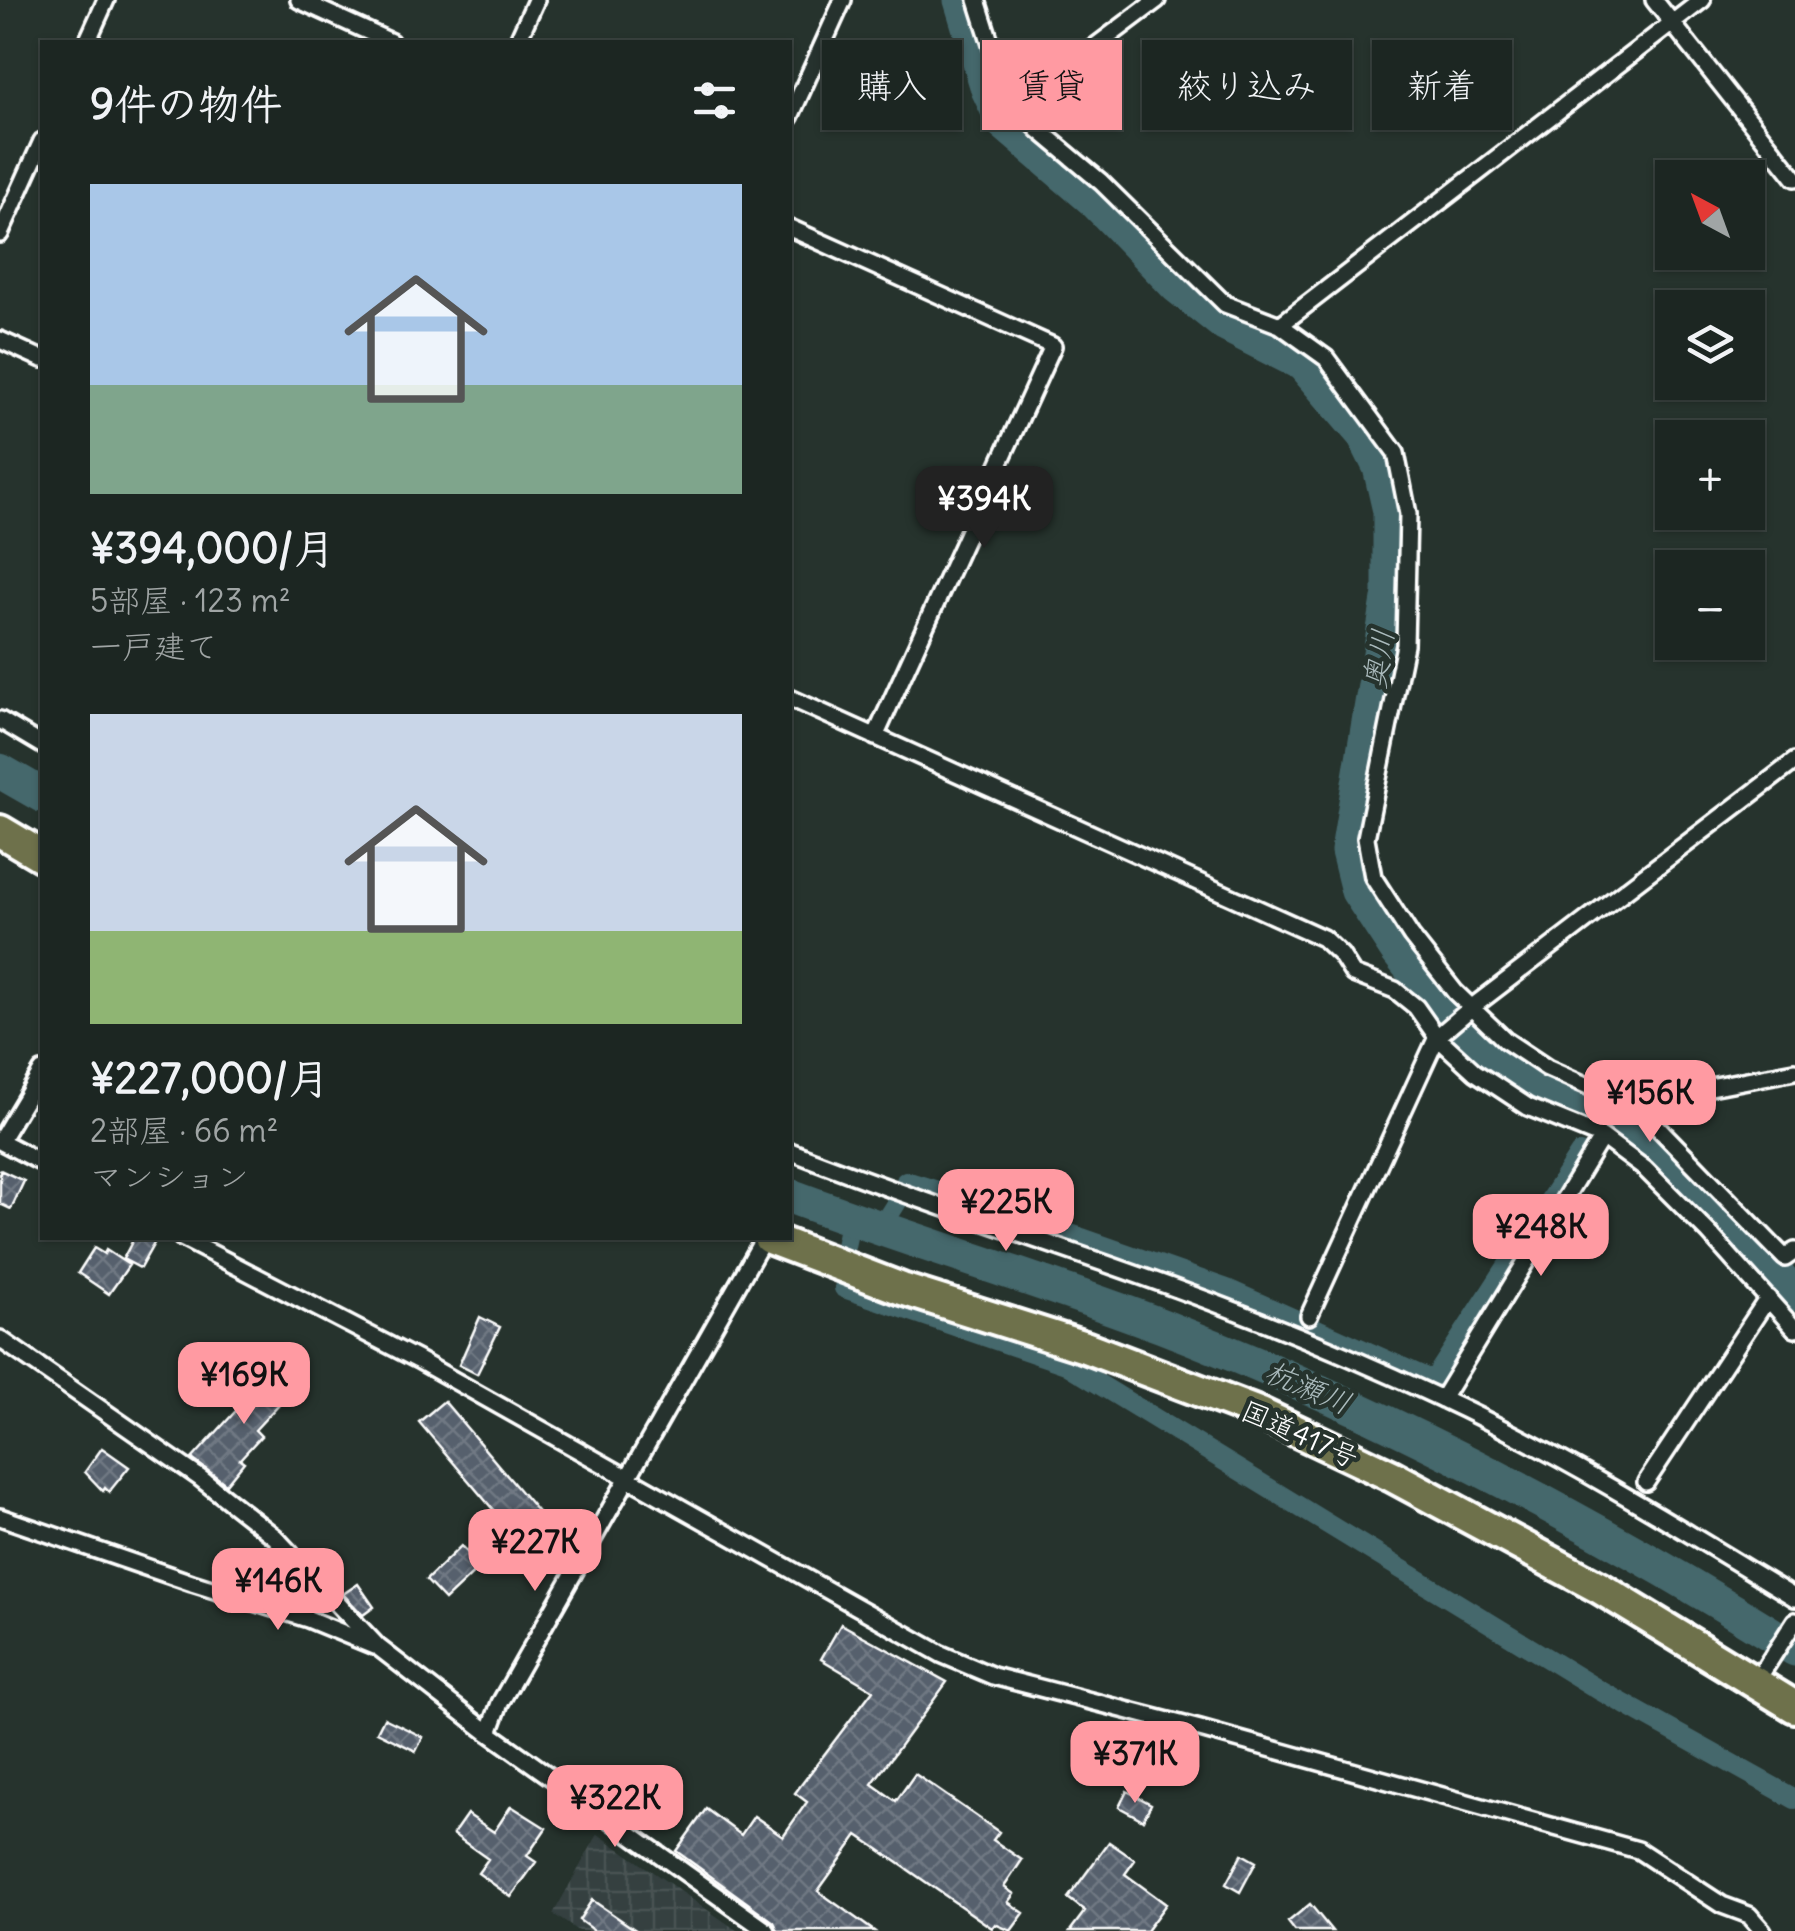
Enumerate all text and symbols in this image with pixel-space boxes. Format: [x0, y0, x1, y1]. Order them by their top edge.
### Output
chip: 購入 [822, 40, 962, 130]
chip: 賃貸 [982, 40, 1122, 130]
chip: 絞り込み [1142, 40, 1352, 130]
chip: 新着 [1372, 40, 1512, 130]
icon: filters [687, 73, 742, 128]
text: 9件の物件 [90, 78, 282, 130]
north arrow [1655, 160, 1765, 270]
map controls [1655, 160, 1765, 660]
icon: home [326, 249, 506, 429]
button: layers [1655, 290, 1765, 400]
button: + [1655, 420, 1765, 530]
pin: ¥394K [914, 466, 1054, 551]
text: ¥394K [937, 478, 1031, 519]
text: ¥394,000/月 [90, 522, 335, 574]
button: − [1655, 550, 1765, 660]
text: 5部屋 · 123 m² [90, 580, 291, 621]
text: 一戸建て [90, 626, 218, 667]
water label: 奥川 [1355, 626, 1401, 691]
icon: home [326, 779, 506, 959]
text: ¥227,000/月 [90, 1052, 330, 1104]
pin: ¥156K [1580, 1060, 1720, 1145]
text: ¥156K [1606, 1072, 1694, 1113]
text: 2部屋 · 66 m² [90, 1110, 278, 1151]
text: マンション [90, 1156, 249, 1197]
pin: ¥225K [936, 1169, 1076, 1254]
text: ¥225K [960, 1181, 1052, 1222]
pin: ¥248K [1471, 1194, 1611, 1279]
text: ¥248K [1495, 1206, 1587, 1247]
pin: ¥169K [174, 1342, 314, 1427]
water label: 杭瀬川 [1260, 1352, 1357, 1422]
text: ¥169K [200, 1354, 288, 1395]
street label: 国道417号 [1236, 1392, 1364, 1476]
pin: ¥227K [465, 1509, 605, 1594]
text: ¥227K [490, 1521, 580, 1562]
pin: ¥146K [208, 1548, 348, 1633]
text: ¥146K [234, 1560, 322, 1601]
pin: ¥371K [1065, 1721, 1205, 1806]
text: ¥371K [1092, 1733, 1178, 1774]
pin: ¥322K [545, 1765, 685, 1850]
text: ¥322K [569, 1777, 661, 1818]

